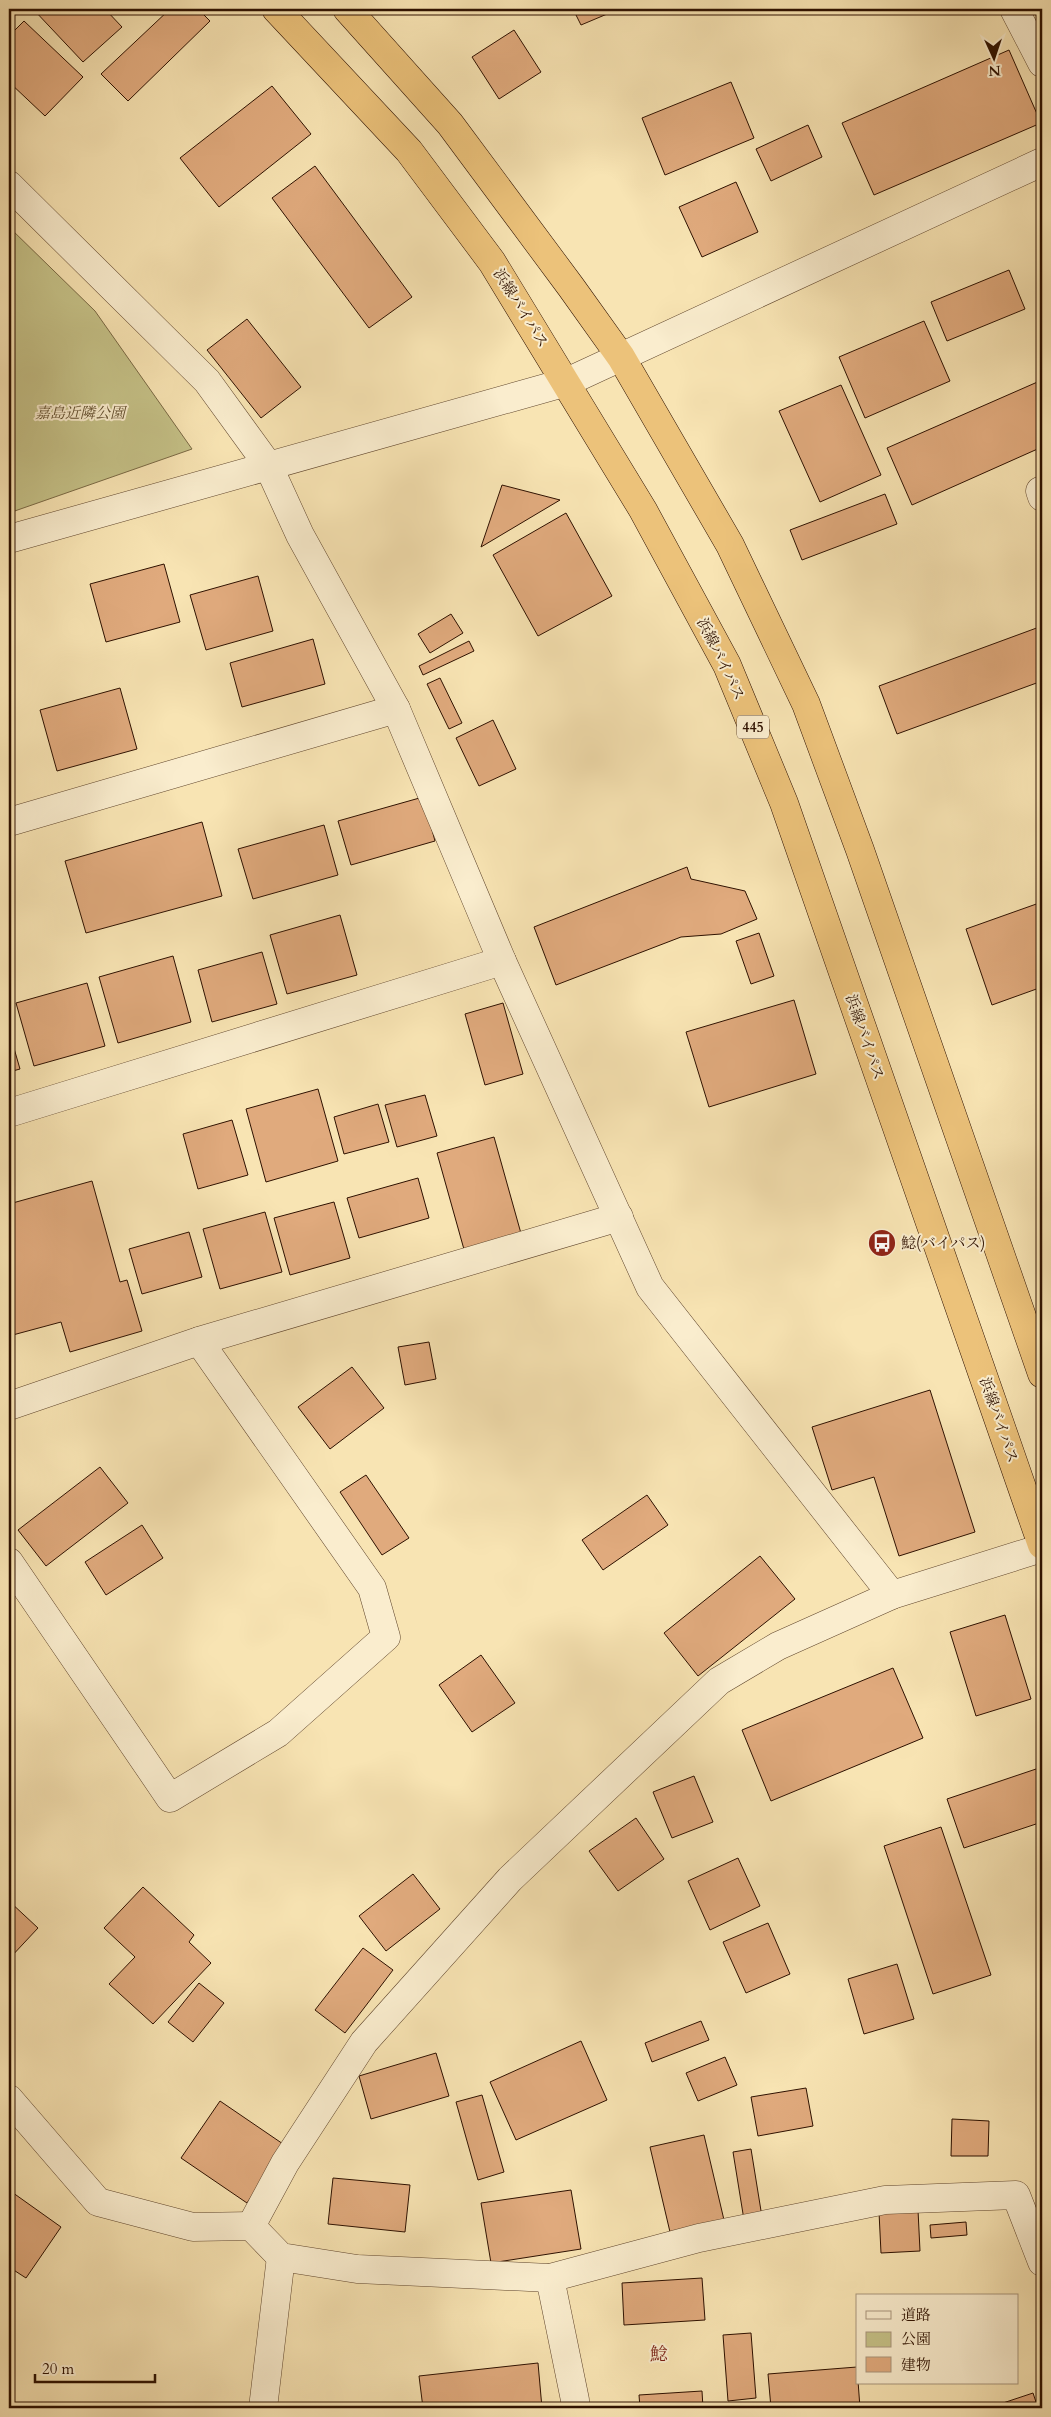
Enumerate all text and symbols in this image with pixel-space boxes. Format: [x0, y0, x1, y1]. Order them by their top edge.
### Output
north arrow [968, 32, 1018, 82]
text: N [988, 61, 1001, 80]
street label: 浜線バイパス [489, 265, 553, 351]
park label: 嘉島近隣公園 [35, 403, 128, 423]
street label: 浜線バイパス [692, 614, 750, 704]
road number: 445 [737, 716, 769, 739]
street label: 浜線バイパス [841, 991, 889, 1083]
bus stop icon: 鯰(バイパス) [867, 1228, 897, 1258]
place label: 鯰(バイパス) [901, 1233, 985, 1253]
street label: 浜線バイパス [975, 1374, 1023, 1466]
legend [856, 2294, 1018, 2384]
text: 道路 [901, 2305, 931, 2325]
text: 公園 [901, 2329, 931, 2349]
district label: 鯰 [650, 2342, 668, 2367]
scale bar [35, 2352, 155, 2384]
text: 建物 [901, 2355, 931, 2375]
text: 20 m [42, 2359, 74, 2379]

